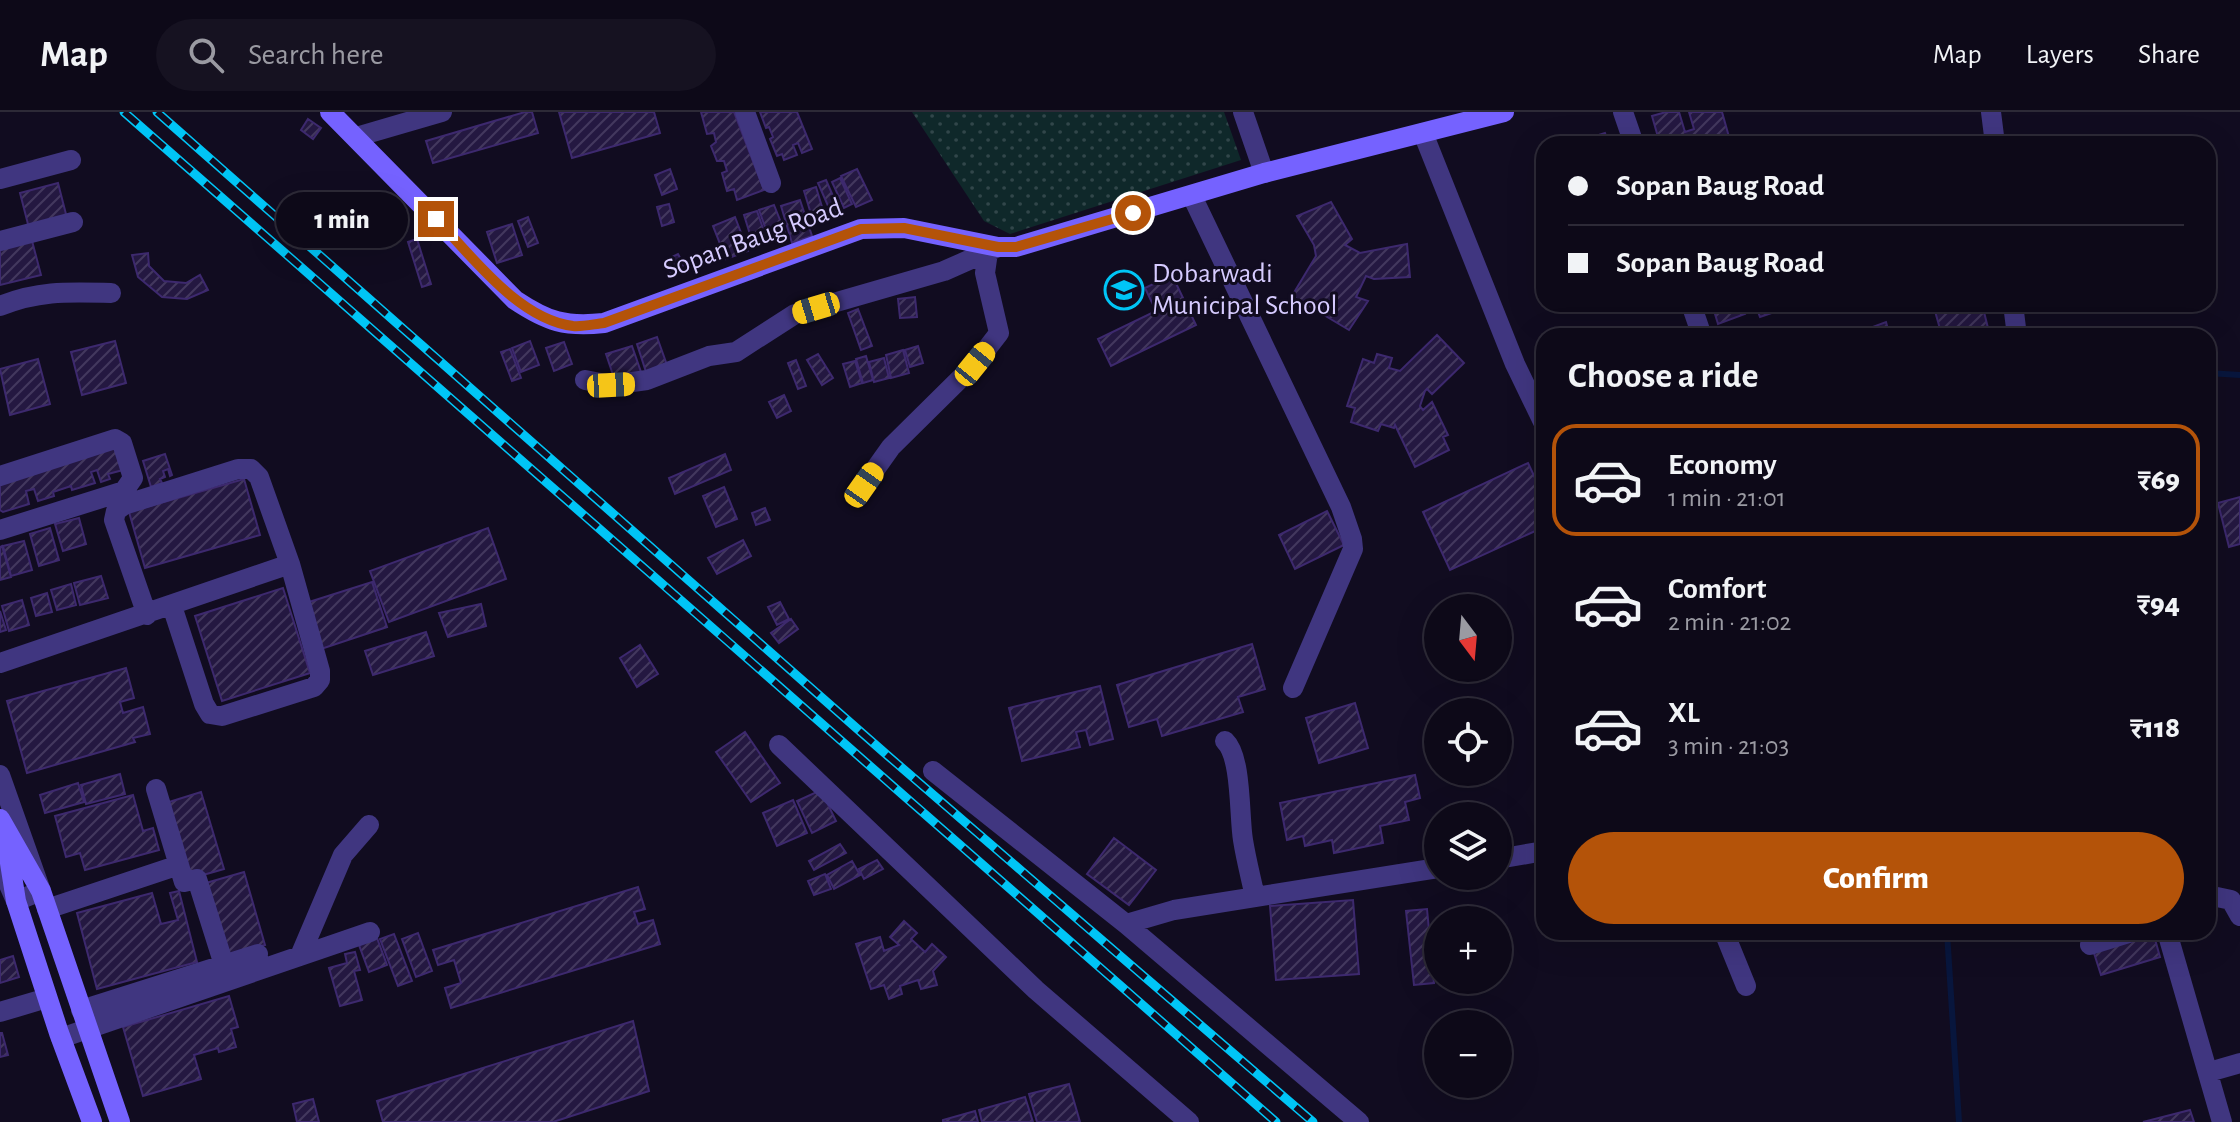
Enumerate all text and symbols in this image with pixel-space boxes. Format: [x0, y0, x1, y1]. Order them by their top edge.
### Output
search box [156, 19, 716, 91]
icon: search [184, 33, 228, 77]
text: Map [40, 36, 108, 74]
text: Search here [248, 40, 384, 70]
text: Map [1933, 41, 1982, 69]
text: Layers [2026, 41, 2094, 69]
text: Share [2138, 41, 2200, 69]
text: Sopan Baug Road [1616, 171, 1824, 201]
callout: 1 min [276, 191, 408, 247]
street label: Sopan Baug Road [660, 194, 846, 284]
route start [1115, 195, 1151, 231]
route end [418, 201, 454, 237]
text: 1 min [314, 207, 370, 233]
text: Sopan Baug Road [1616, 248, 1824, 278]
place label: Dobarwadi Municipal School [1152, 260, 1337, 320]
school or university icon: Dobarwadi Municipal School [1103, 269, 1145, 311]
car [790, 290, 842, 326]
car [951, 338, 999, 390]
text: Choose a ride [1568, 358, 1758, 394]
car [586, 372, 636, 398]
icon: car [1572, 444, 1644, 516]
text: Economy [1668, 450, 1777, 480]
car [840, 458, 888, 512]
text: ₹69 [2138, 465, 2180, 495]
text: 1 min · 21:01 [1668, 485, 1786, 511]
icon: car [1572, 568, 1644, 640]
text: Comfort [1668, 574, 1767, 604]
text: ₹94 [2137, 589, 2180, 619]
north arrow [1424, 594, 1512, 682]
map controls [1424, 594, 1512, 1098]
text: 2 min · 21:02 [1668, 609, 1791, 635]
icon: car [1572, 692, 1644, 764]
button: locate [1424, 698, 1512, 786]
text: XL [1668, 698, 1700, 728]
text: ₹118 [2130, 713, 2180, 743]
text: 3 min · 21:03 [1668, 733, 1789, 759]
button: layers [1424, 802, 1512, 890]
button: Confirm [1568, 832, 2184, 924]
button: + [1424, 906, 1512, 994]
button: − [1424, 1010, 1512, 1098]

